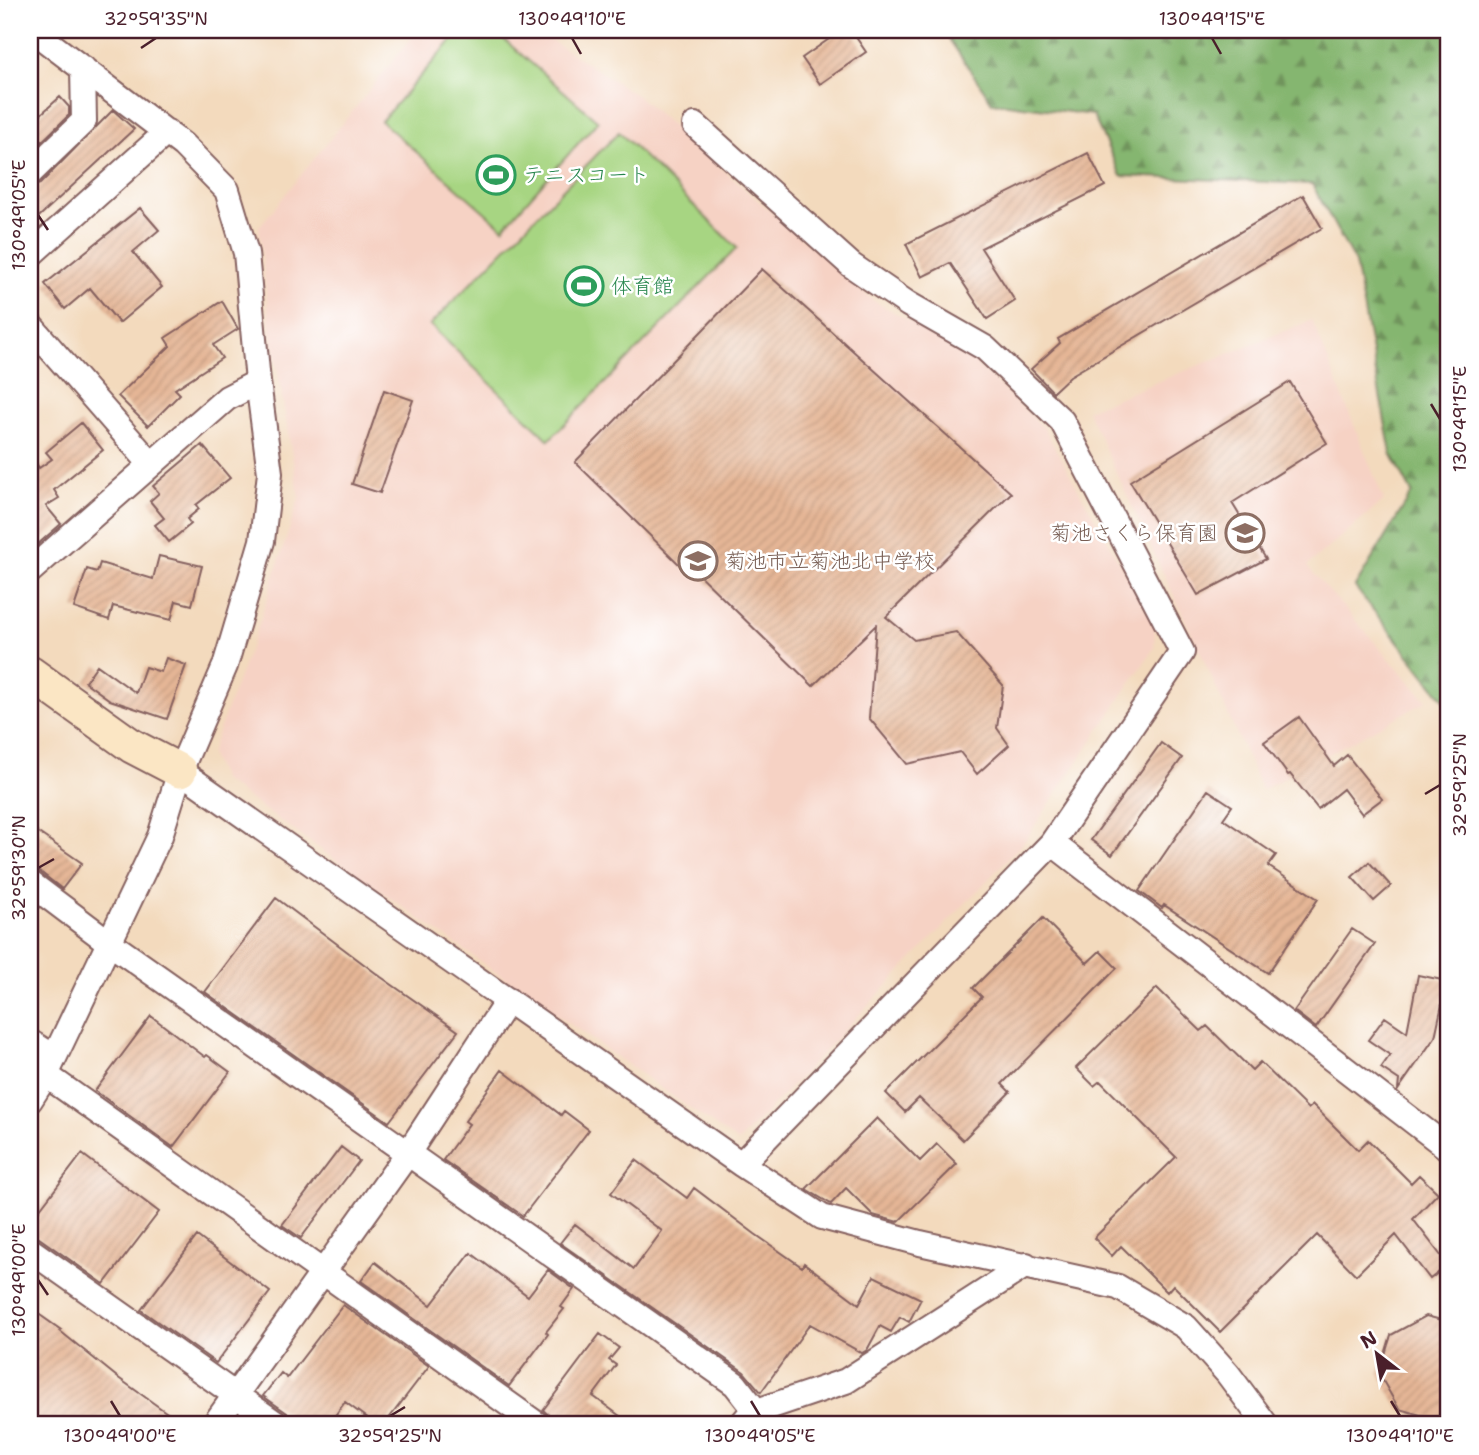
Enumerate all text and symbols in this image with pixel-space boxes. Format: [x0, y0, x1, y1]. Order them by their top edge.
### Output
text: 32°59'35"N [104, 7, 208, 31]
text: 130°49'10"E [518, 7, 626, 31]
text: 130°49'15"E [1159, 7, 1265, 31]
sports icon: テニスコート [475, 154, 517, 196]
text: 130°49'05"E [7, 159, 31, 271]
place label: テニスコート [523, 161, 649, 189]
sports icon: 体育館 [563, 265, 605, 307]
place label: 体育館 [611, 272, 674, 300]
text: 130°49'15"E [1448, 366, 1472, 472]
school or university icon: 菊池さくら保育園 [1224, 512, 1266, 554]
place label: 菊池さくら保育園 [1050, 519, 1218, 547]
school or university icon: 菊池市立菊池北中学校 [677, 540, 719, 582]
place label: 菊池市立菊池北中学校 [725, 547, 935, 575]
text: 32°59'25"N [1448, 733, 1472, 837]
text: 32°59'30"N [7, 815, 31, 921]
text: 130°49'00"E [7, 1224, 31, 1336]
north arrow [1342, 1318, 1412, 1388]
text: N [1356, 1325, 1381, 1354]
text: 130°49'00"E [64, 1424, 176, 1448]
text: 32°59'25"N [338, 1424, 442, 1448]
text: 130°49'05"E [704, 1424, 816, 1448]
text: 130°49'10"E [1346, 1424, 1454, 1448]

